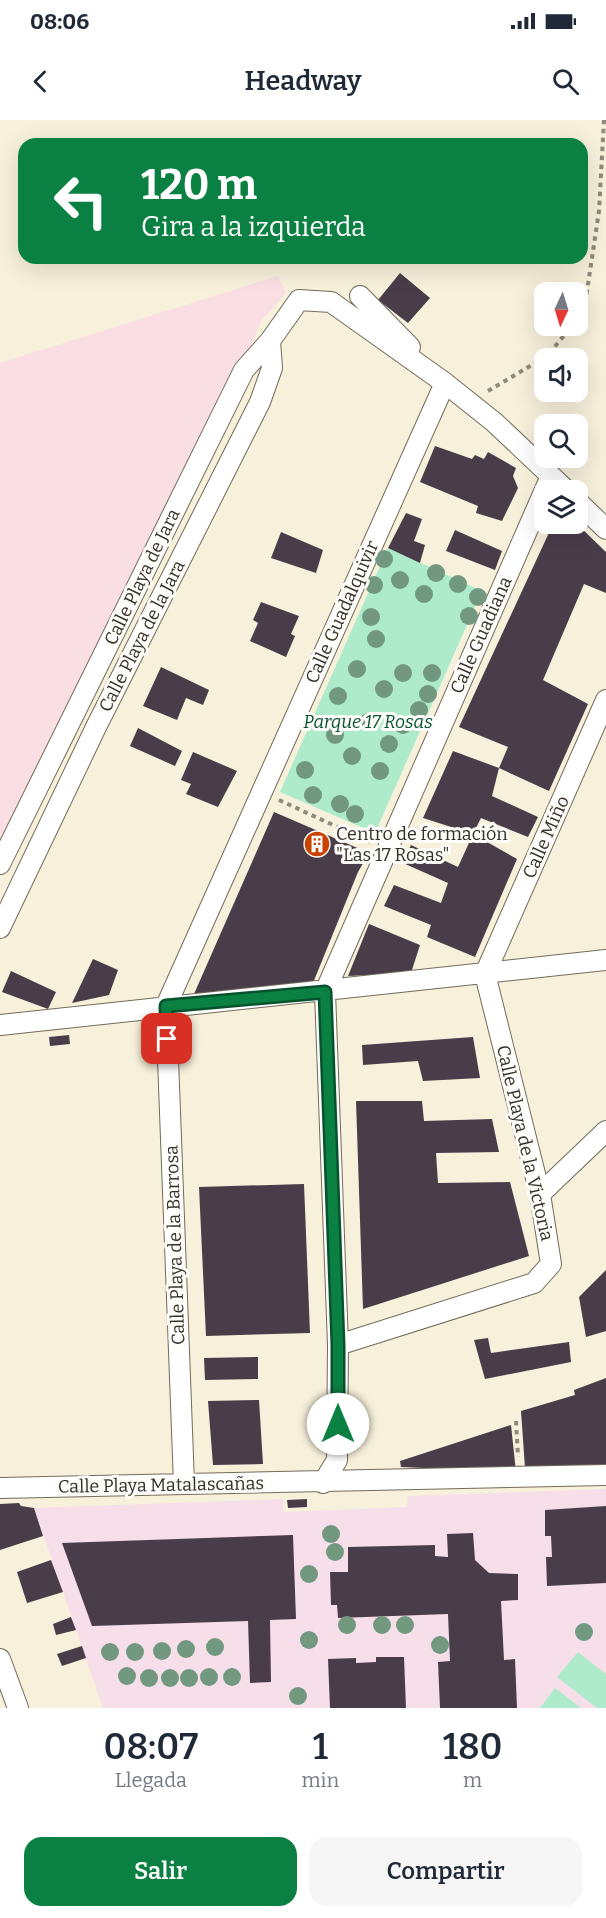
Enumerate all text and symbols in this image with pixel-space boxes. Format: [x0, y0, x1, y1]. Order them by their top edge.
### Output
text: 08:06 [30, 8, 89, 35]
icon: back [24, 65, 57, 98]
text: Headway [244, 65, 362, 97]
icon: search [549, 65, 582, 98]
text: 120 m [141, 160, 257, 210]
icon: left [42, 162, 120, 240]
text: Gira a la izquierda [141, 211, 366, 243]
north arrow [534, 282, 588, 336]
map controls [534, 282, 588, 534]
button: sound [534, 348, 588, 402]
button: search [534, 414, 588, 468]
button: layers [534, 480, 588, 534]
street label: Calle Playa de Jara [99, 505, 185, 649]
street label: Calle Guadalquivir [301, 537, 383, 687]
street label: Calle Playa de la Jara [94, 556, 190, 716]
street label: Calle Guadiana [445, 573, 517, 697]
park label: Parque 17 Rosas [303, 711, 433, 733]
street label: Calle Miño [518, 792, 574, 882]
place label: Centro de formación "Las 17 Rosas" [336, 823, 508, 866]
building icon: Centro de formación "Las 17 Rosas" [302, 829, 332, 859]
pin [141, 1013, 192, 1064]
icon: arrive [150, 1022, 183, 1055]
street label: Calle Playa de la Victoria [492, 1043, 558, 1243]
street label: Calle Playa de la Barrosa [161, 1145, 189, 1345]
position arrow [306, 1392, 370, 1456]
street label: Calle Playa Matalascañas [58, 1472, 264, 1498]
text: 08:07 [103, 1725, 198, 1769]
text: 1 [313, 1725, 328, 1769]
text: 180 [443, 1725, 503, 1769]
text: Llegada [115, 1768, 187, 1792]
text: min [302, 1768, 339, 1792]
text: m [463, 1768, 482, 1792]
button: Salir [24, 1837, 297, 1906]
button: Compartir [309, 1837, 582, 1906]

